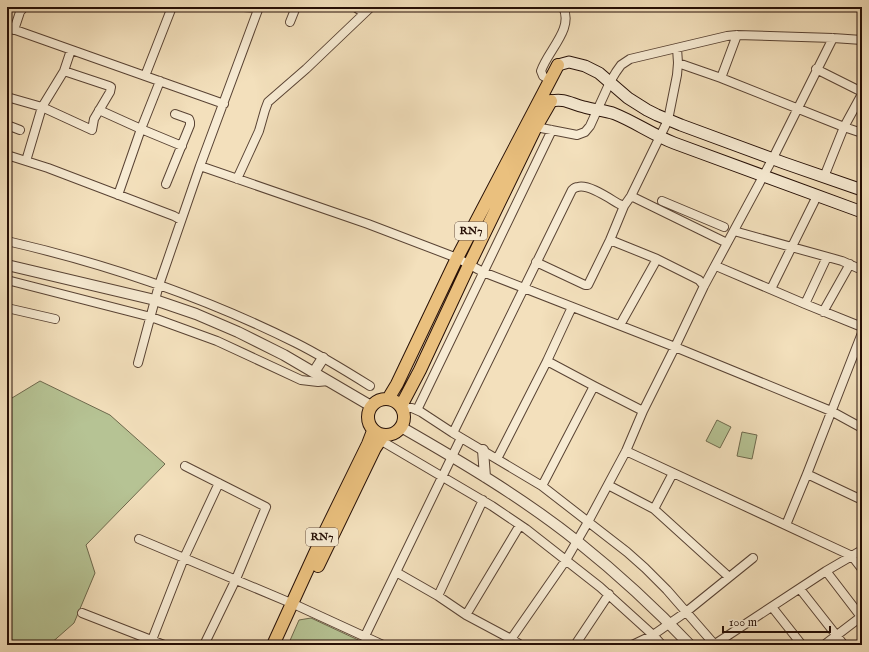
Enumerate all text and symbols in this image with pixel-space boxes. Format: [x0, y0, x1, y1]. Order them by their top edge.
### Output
road number: RN7 [455, 222, 487, 240]
road number: RN7 [306, 528, 338, 546]
scale bar [723, 608, 830, 634]
text: 100 m [729, 615, 757, 630]

